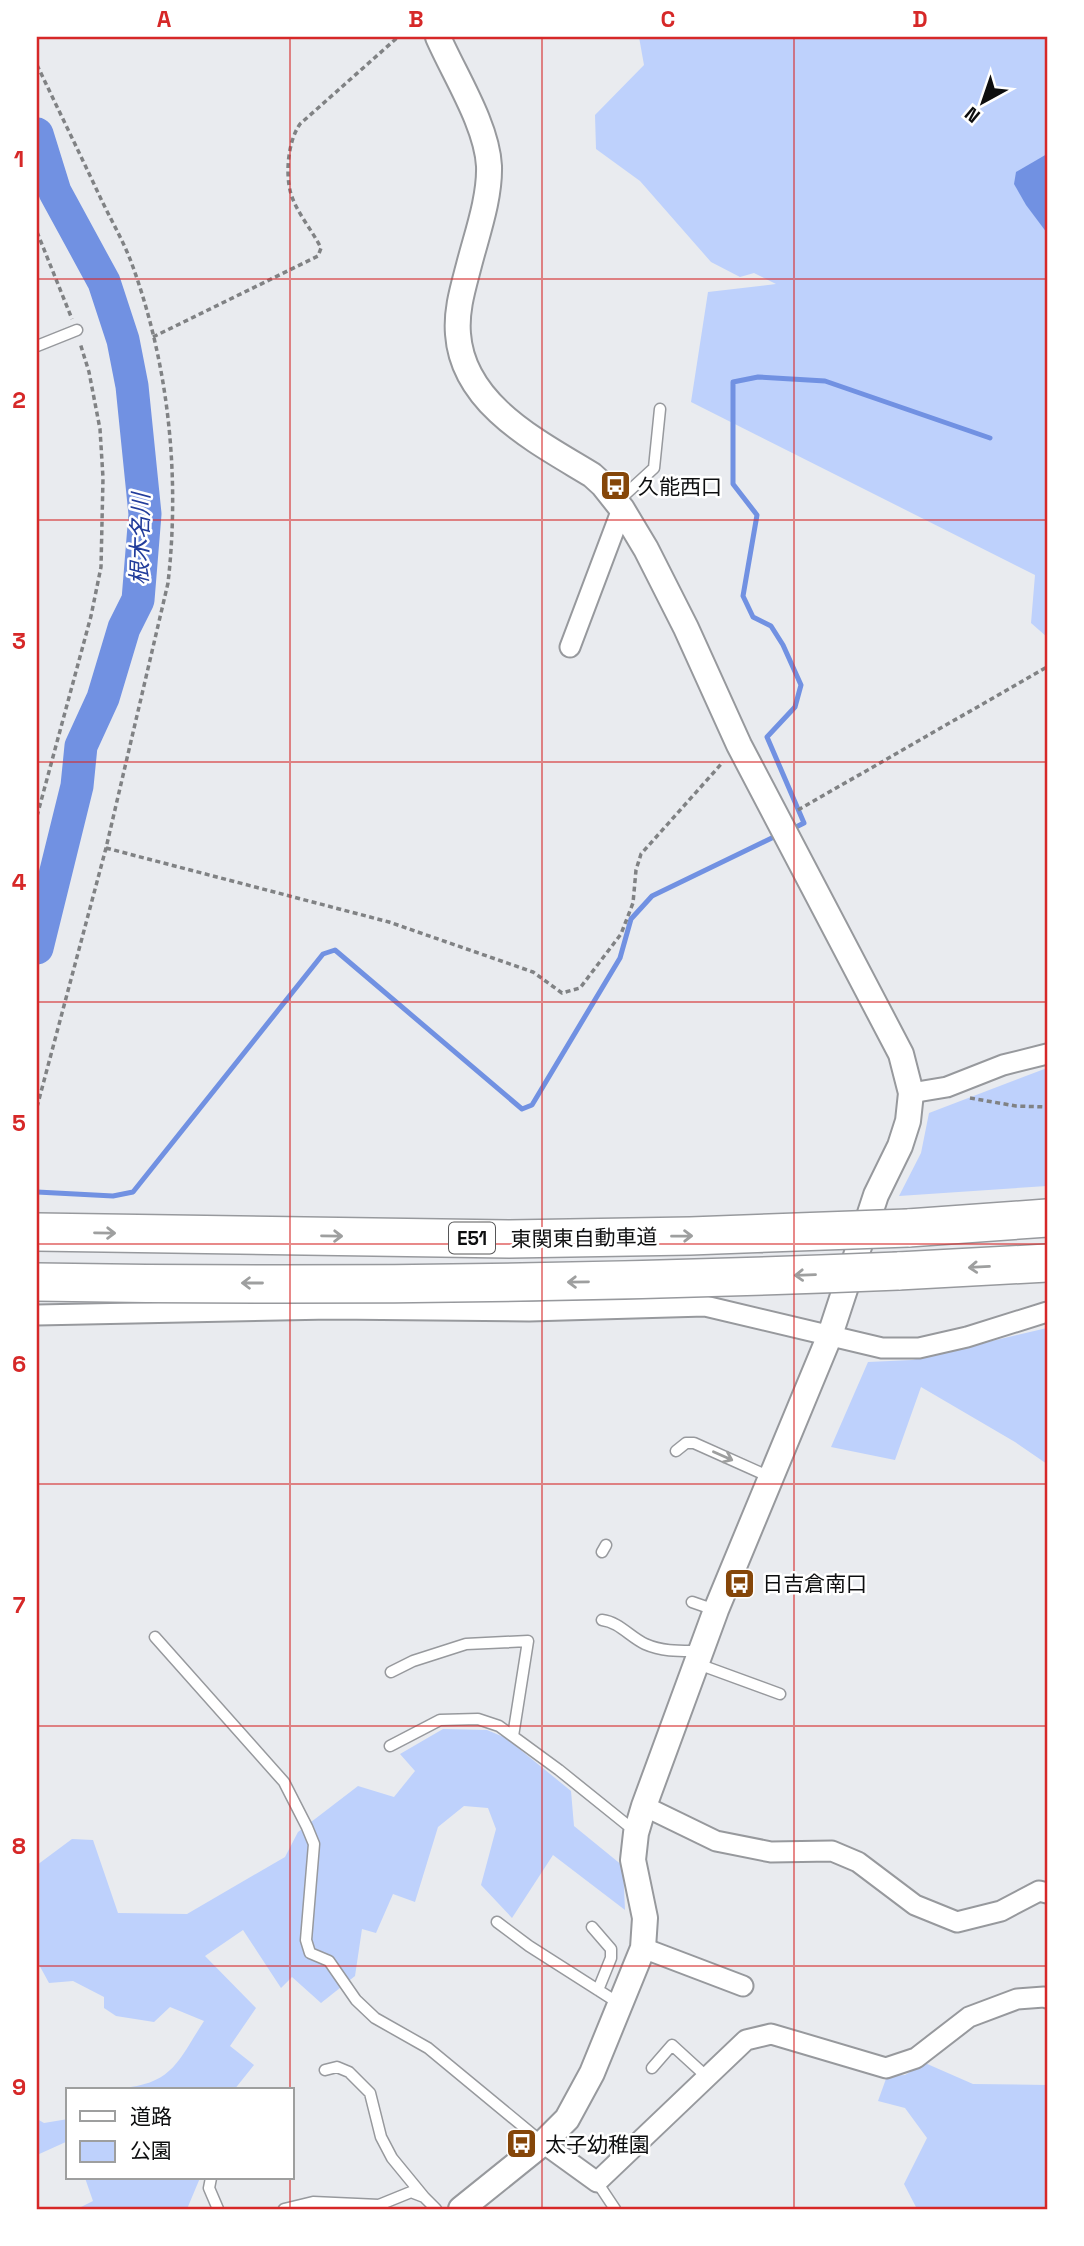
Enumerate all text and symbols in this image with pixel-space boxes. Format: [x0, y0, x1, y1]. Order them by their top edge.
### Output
text: A [157, 4, 172, 34]
text: B [408, 4, 424, 34]
text: C [661, 4, 675, 34]
text: D [912, 4, 928, 34]
north arrow [948, 66, 1018, 136]
text: N [959, 101, 985, 128]
text: 1 [14, 144, 24, 174]
text: 2 [12, 385, 26, 415]
bus stop icon: 久能西口 [598, 469, 632, 503]
place label: 久能西口 [638, 473, 722, 500]
water label: 根木名川 [124, 490, 156, 585]
text: 3 [12, 626, 26, 656]
text: 4 [12, 867, 27, 897]
text: 5 [12, 1108, 26, 1138]
road number: E51 [449, 1222, 495, 1254]
street label: 東関東自動車道 [510, 1223, 658, 1253]
one-way arrow [93, 1226, 116, 1240]
one-way arrow [321, 1229, 344, 1243]
one-way arrow [671, 1230, 694, 1243]
one-way arrow [968, 1261, 991, 1274]
one-way arrow [794, 1269, 817, 1282]
one-way arrow [566, 1275, 589, 1288]
one-way arrow [241, 1276, 264, 1290]
text: 6 [12, 1349, 26, 1379]
one-way arrow [712, 1450, 733, 1463]
bus stop icon: 日吉倉南口 [722, 1566, 756, 1600]
place label: 日吉倉南口 [762, 1570, 867, 1597]
text: 7 [13, 1590, 26, 1620]
text: 8 [12, 1831, 26, 1861]
text: 9 [12, 2072, 26, 2102]
legend [66, 2088, 294, 2180]
text: 道路 [130, 2103, 172, 2130]
bus stop icon: 太子幼稚園 [505, 2127, 539, 2161]
place label: 太子幼稚園 [545, 2131, 650, 2158]
text: 公園 [130, 2137, 172, 2164]

